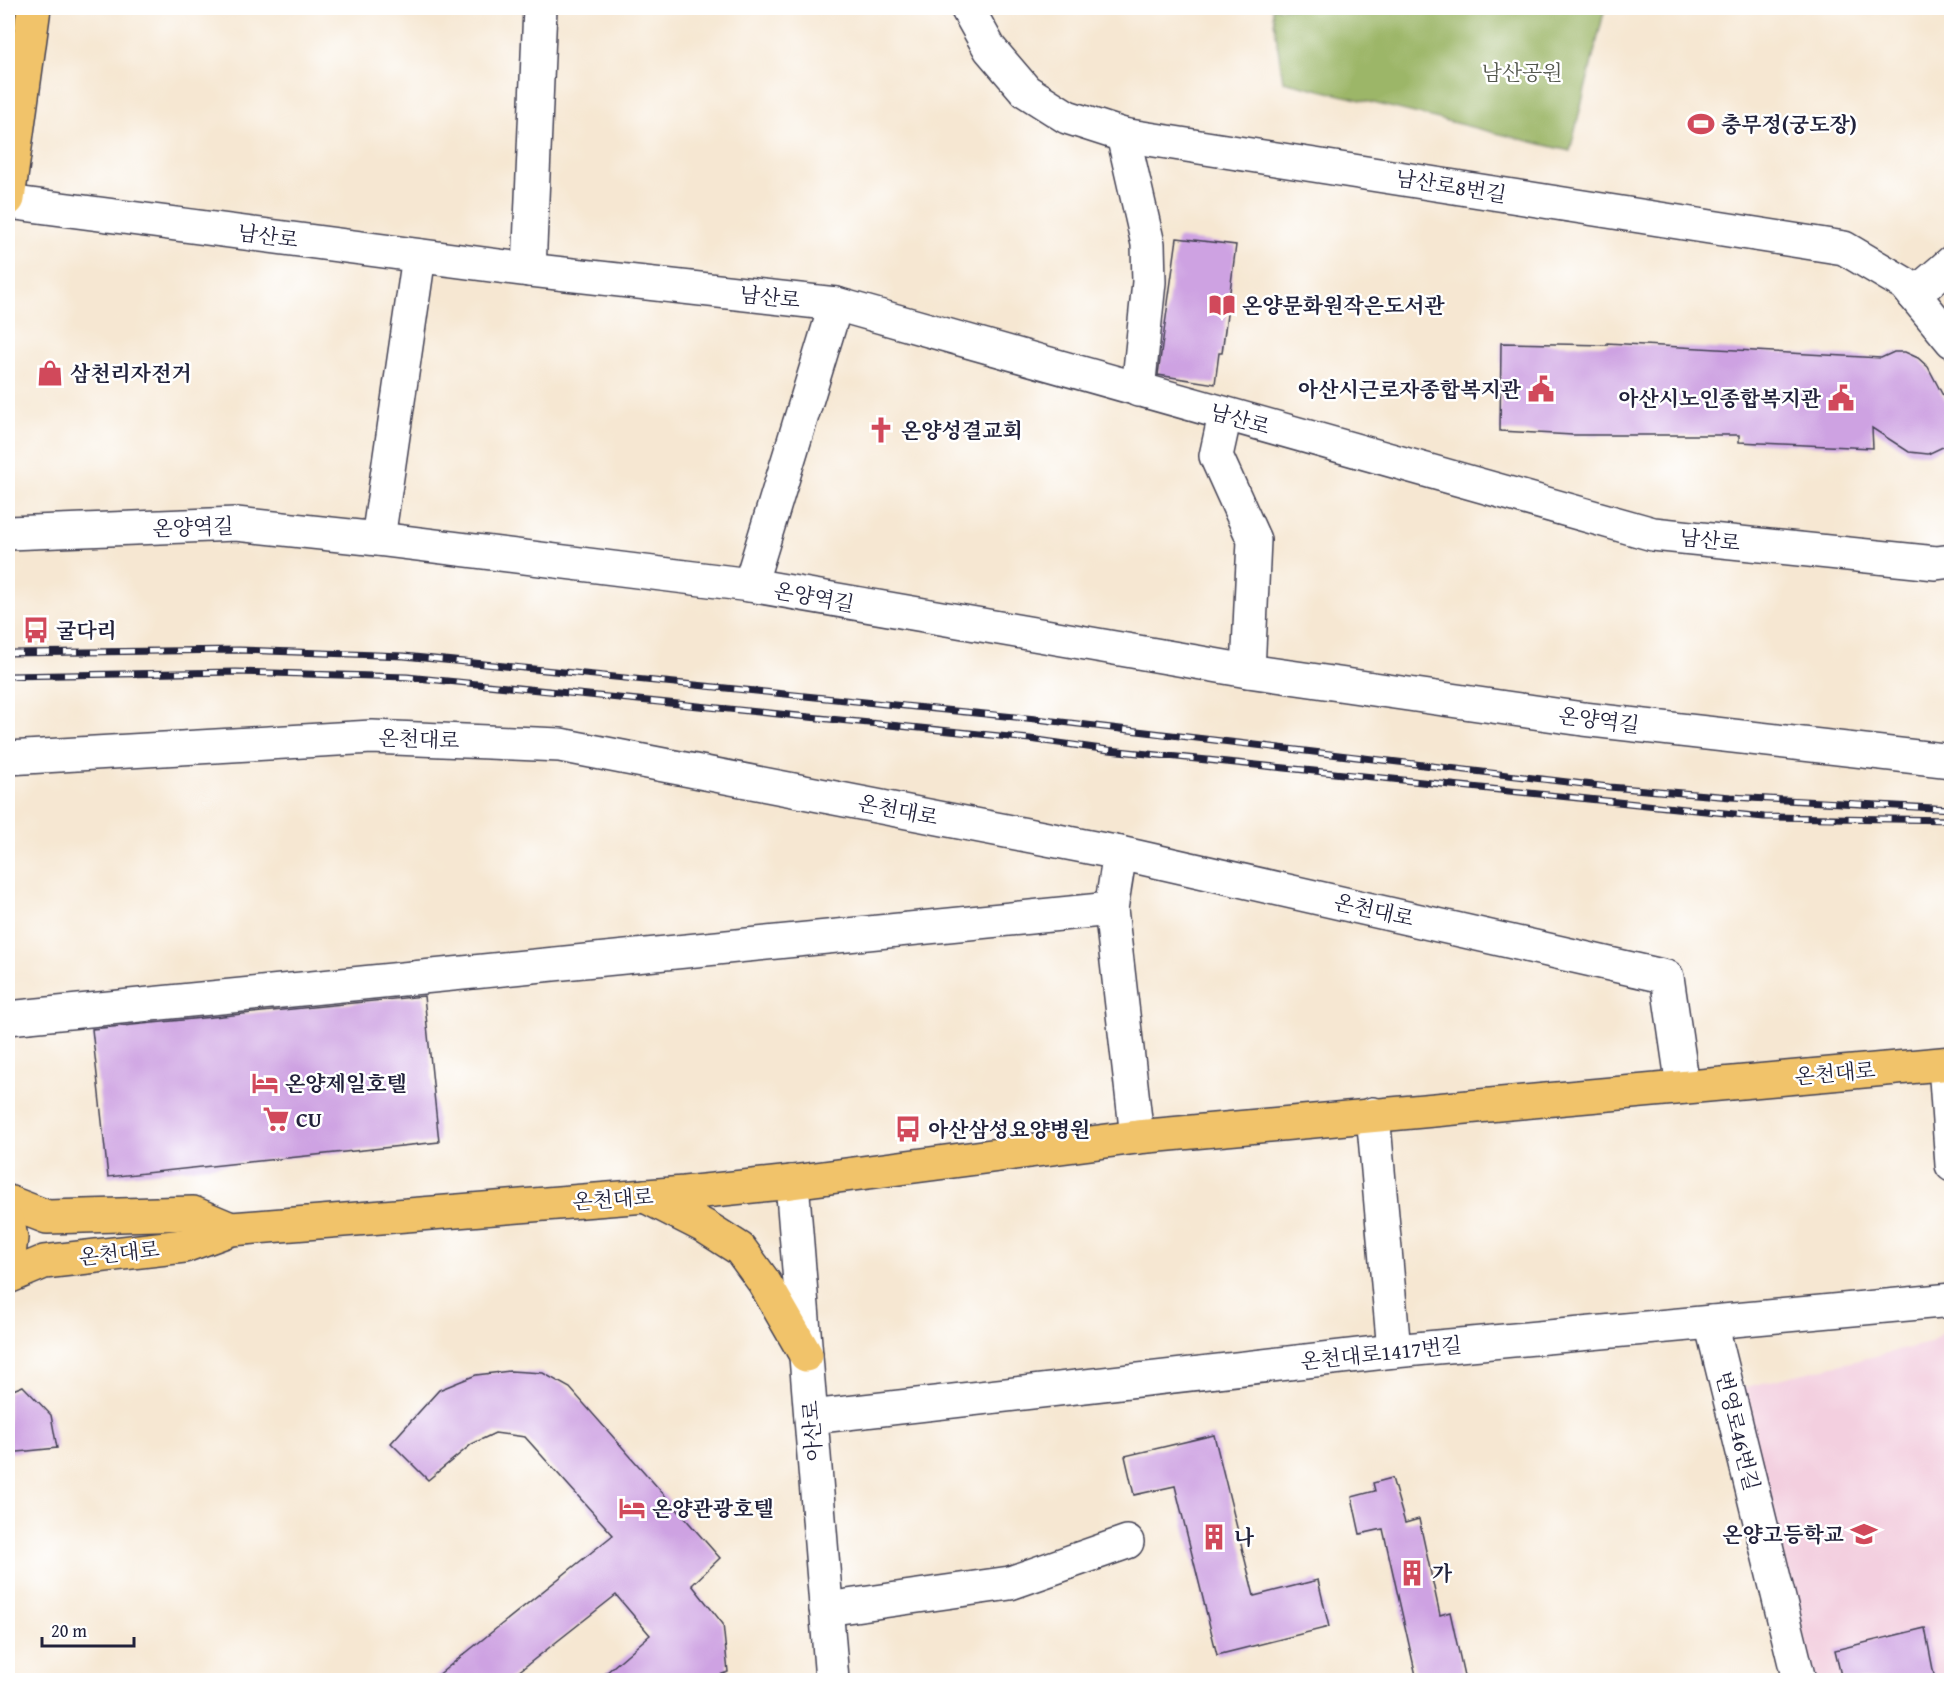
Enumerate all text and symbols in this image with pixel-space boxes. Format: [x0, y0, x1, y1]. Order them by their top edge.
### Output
park label: 남산공원 [1481, 57, 1563, 88]
sports icon: 충무정(궁도장) [1686, 109, 1716, 139]
place label: 충무정(궁도장) [1721, 109, 1857, 140]
street label: 남산로8번길 [1393, 162, 1509, 210]
street label: 남산로 [236, 216, 300, 256]
street label: 남산로 [738, 278, 802, 316]
library icon: 온양문화원작은도서관 [1207, 290, 1237, 320]
place label: 온양문화원작은도서관 [1242, 290, 1446, 321]
shop icon: 삼천리자전거 [35, 358, 65, 388]
place label: 삼천리자전거 [70, 358, 192, 389]
place label: 아산시근로자종합복지관 [1298, 374, 1522, 405]
public building icon: 아산시근로자종합복지관 [1526, 374, 1556, 404]
place label: 아산시노인종합복지관 [1618, 383, 1822, 414]
public building icon: 아산시노인종합복지관 [1826, 383, 1856, 413]
street label: 남산로 [1206, 396, 1274, 442]
church icon: 온양성결교회 [866, 415, 896, 445]
place label: 온양성결교회 [901, 415, 1023, 446]
street label: 온양역길 [152, 510, 234, 544]
street label: 남산로 [1678, 521, 1742, 559]
street label: 온양역길 [771, 575, 857, 619]
bus stop icon: 굴다리 [21, 615, 51, 645]
place label: 굴다리 [56, 615, 117, 646]
street label: 온양역길 [1557, 700, 1641, 740]
street label: 온천대로 [378, 722, 460, 756]
street label: 온천대로 [855, 787, 941, 833]
street label: 온천대로 [1331, 886, 1417, 934]
street label: 온천대로 [1793, 1054, 1877, 1092]
hotel icon: 온양제일호텔 [250, 1068, 280, 1098]
place label: 온양제일호텔 [285, 1068, 407, 1099]
supermarket icon: CU [261, 1104, 291, 1134]
place label: CU [296, 1104, 322, 1135]
bus stop icon: 아산삼성요양병원 [893, 1114, 923, 1144]
place label: 아산삼성요양병원 [928, 1114, 1090, 1145]
street label: 온천대로 [571, 1181, 655, 1217]
street label: 온천대로 [77, 1233, 161, 1273]
street label: 온천대로1417번길 [1299, 1329, 1463, 1377]
street label: 번영로46번길 [1708, 1368, 1768, 1494]
street label: 아산로 [794, 1400, 830, 1462]
hotel icon: 온양관광호텔 [617, 1493, 647, 1523]
place label: 온양관광호텔 [652, 1493, 774, 1524]
place label: 온양고등학교 [1722, 1519, 1844, 1550]
school or university icon: 온양고등학교 [1849, 1519, 1879, 1549]
building icon: 나 [1199, 1522, 1229, 1552]
place label: 나 [1234, 1522, 1255, 1553]
building icon: 가 [1397, 1558, 1427, 1588]
place label: 가 [1432, 1558, 1453, 1589]
scale bar [42, 1610, 134, 1648]
text: 20 m [51, 1617, 87, 1644]

